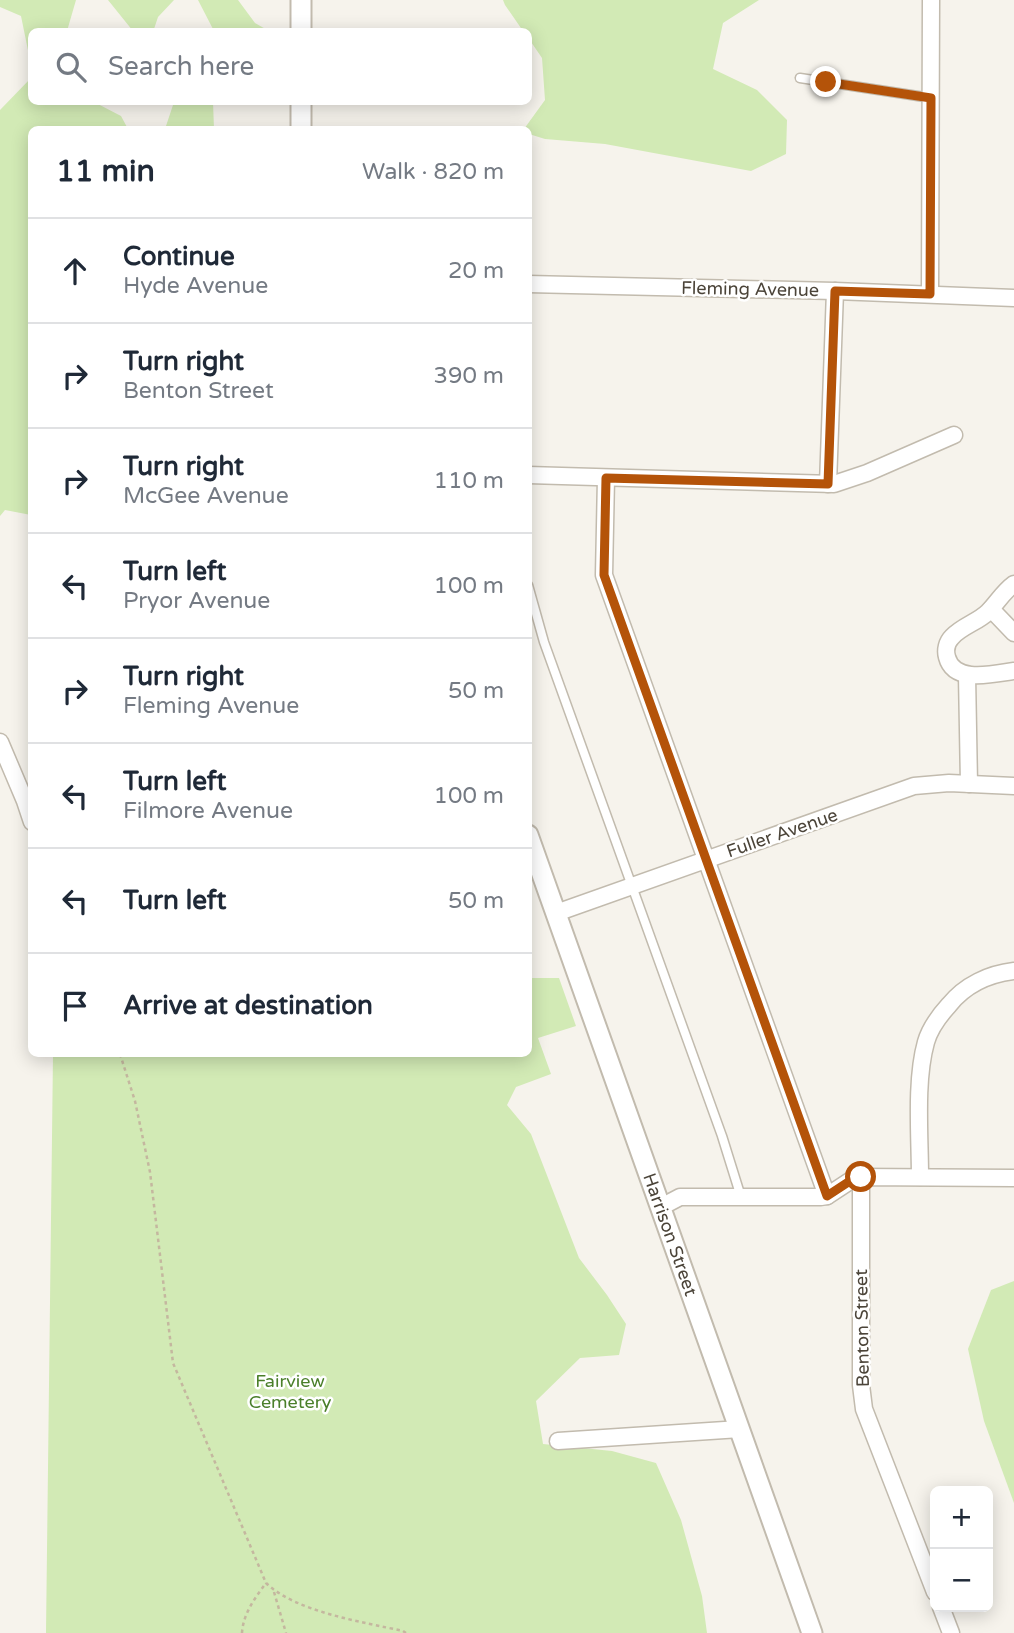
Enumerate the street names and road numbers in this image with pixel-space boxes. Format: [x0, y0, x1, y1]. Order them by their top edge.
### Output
street label: Fleming Avenue [681, 277, 819, 301]
street label: Fuller Avenue [723, 804, 841, 862]
street label: Harrison Street [638, 1170, 702, 1299]
street label: Benton Street [850, 1269, 874, 1387]

